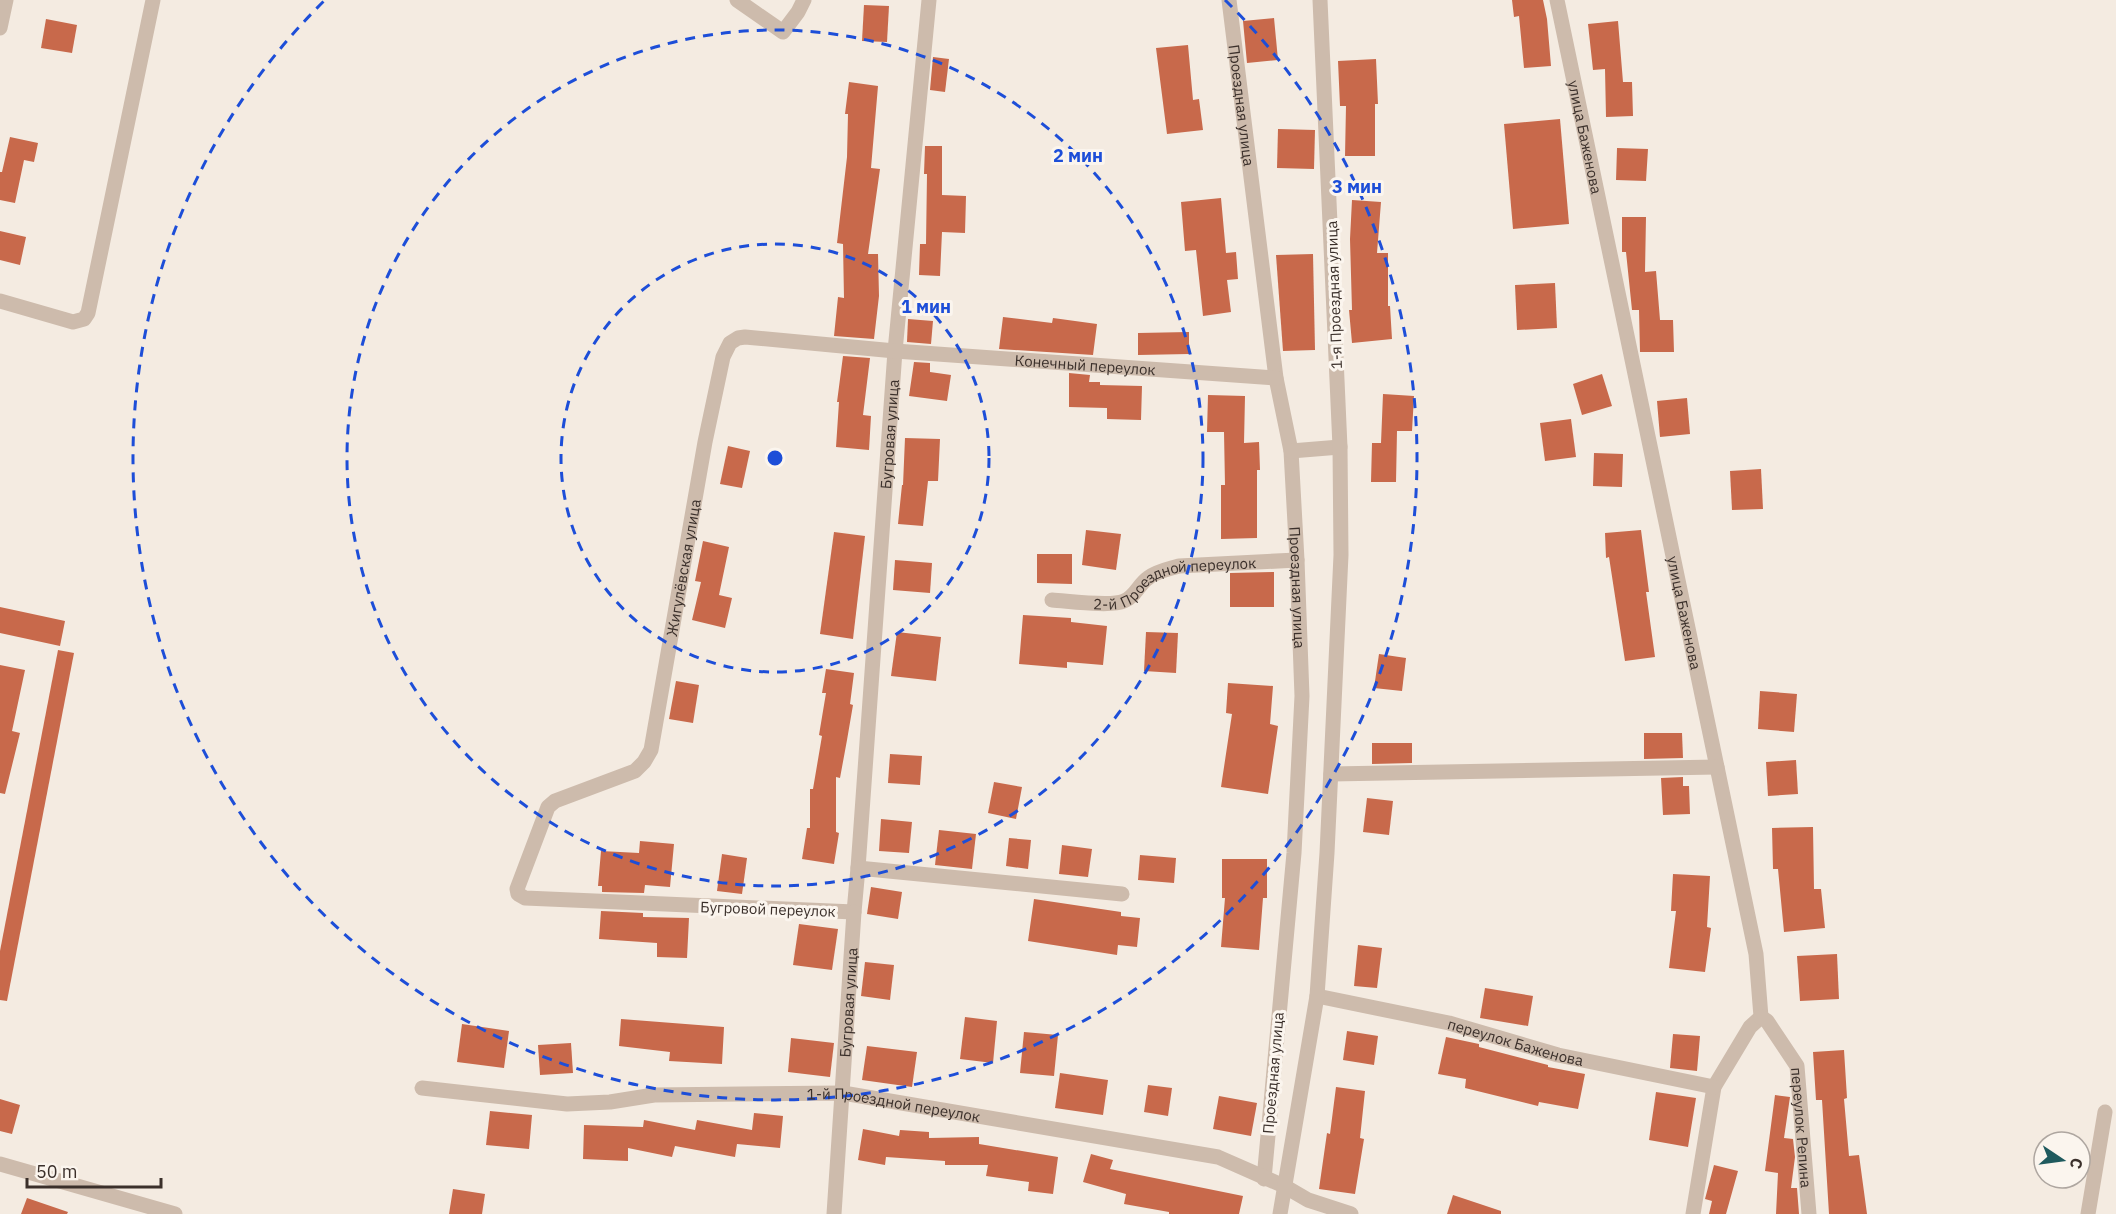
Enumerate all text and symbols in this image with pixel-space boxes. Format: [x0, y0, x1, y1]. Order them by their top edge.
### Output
street label: Проездная улица [1225, 43, 1259, 167]
street label: улица Баженова [1564, 78, 1607, 196]
text: 2 мин [1053, 144, 1103, 167]
text: 3 мин [1332, 175, 1382, 198]
street label: 1-я Проездная улица [1322, 220, 1346, 370]
text: 1 мин [901, 295, 951, 318]
street label: Конечный переулок [1014, 350, 1156, 379]
street label: Бугровая улица [876, 379, 902, 490]
centre of rings [765, 448, 785, 468]
street label: Жигулёвская улица [662, 497, 704, 638]
street label: Проездная улица [1286, 526, 1310, 649]
street label: 2-й Проездной переулок [1093, 553, 1257, 613]
street label: улица Баженова [1664, 554, 1706, 671]
street label: Бугровой переулок [700, 897, 836, 921]
street label: Бугровая улица [835, 947, 861, 1058]
street label: Проездная улица [1258, 1011, 1288, 1135]
street label: переулок Баженова [1445, 1014, 1585, 1069]
street label: переулок Репина [1788, 1066, 1816, 1189]
street label: 1-й Проездной переулок [807, 1083, 982, 1126]
north arrow [2032, 1130, 2092, 1190]
scale bar [27, 1151, 160, 1189]
text: С [2066, 1156, 2088, 1171]
text: 50 m [36, 1160, 78, 1183]

